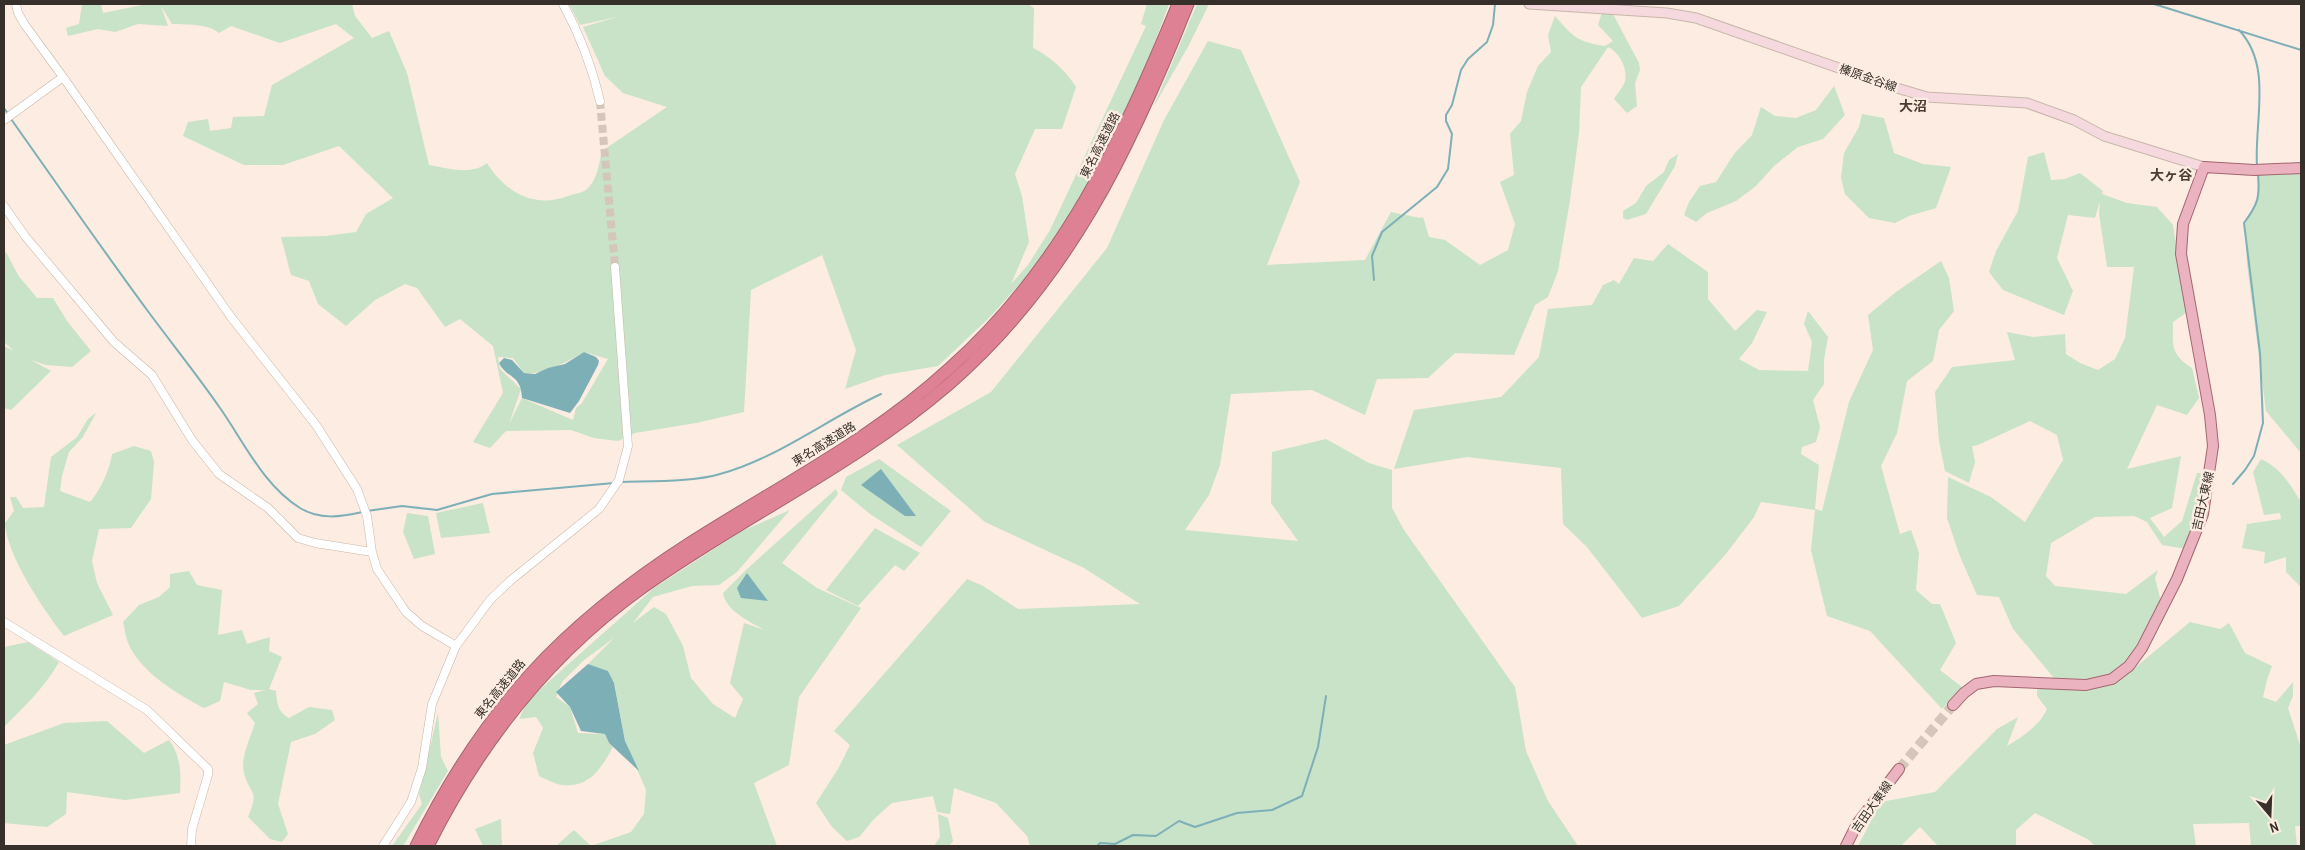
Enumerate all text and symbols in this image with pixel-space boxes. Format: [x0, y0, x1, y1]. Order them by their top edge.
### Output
street label: 榛原金谷線 [1837, 61, 1899, 95]
district label: 大沼 [1899, 97, 1927, 115]
street label: 東名高速道路 [1077, 109, 1123, 181]
district label: 大ヶ谷 [2150, 166, 2193, 184]
street label: 東名高速道路 [789, 418, 859, 470]
street label: 吉田大東線 [2188, 470, 2218, 532]
street label: 東名高速道路 [471, 656, 529, 722]
street label: 吉田大東線 [1848, 778, 1896, 836]
north arrow [2245, 790, 2295, 840]
text: N [2267, 817, 2281, 837]

